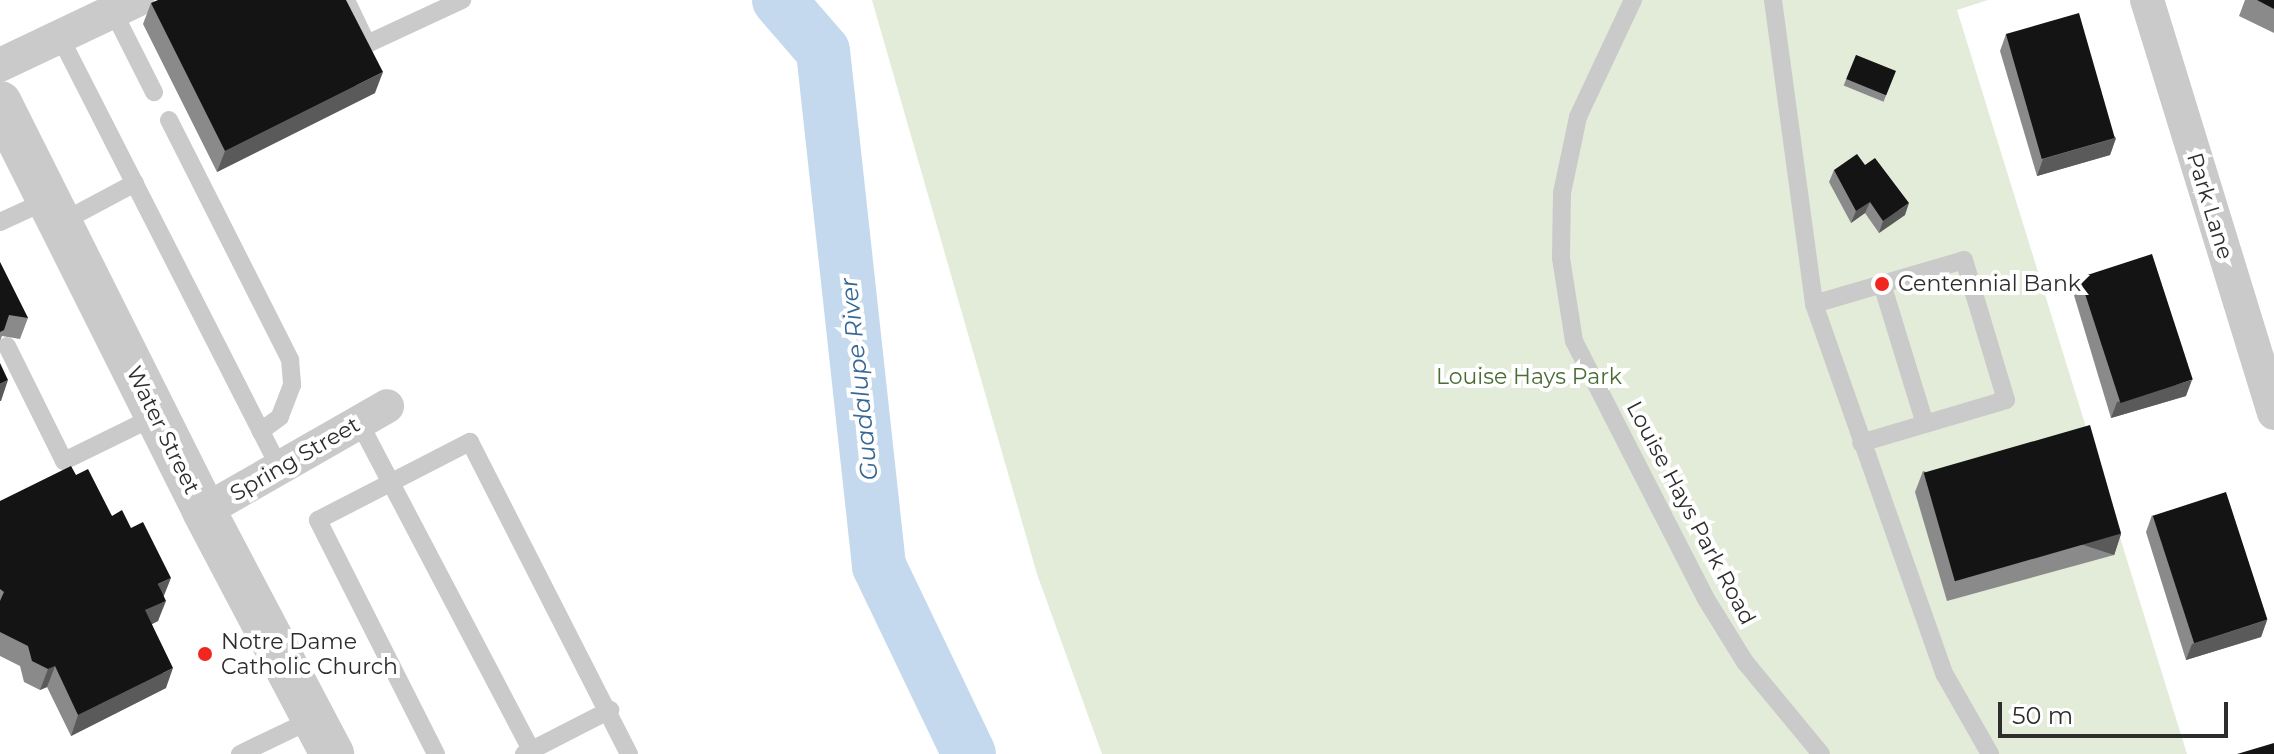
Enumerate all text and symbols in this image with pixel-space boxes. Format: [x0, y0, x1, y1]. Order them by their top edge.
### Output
street label: Park Lane [2181, 149, 2239, 263]
place label: Centennial Bank [1898, 271, 2081, 297]
marker: Centennial Bank [1873, 275, 1891, 293]
water label: Guadalupe River [834, 276, 884, 482]
street label: Water Street [121, 362, 205, 498]
park label: Louise Hays Park [1436, 364, 1622, 390]
street label: Louise Hays Park Road [1621, 397, 1761, 629]
street label: Spring Street [226, 411, 364, 507]
place label: Notre Dame Catholic Church [221, 628, 398, 680]
marker: Notre Dame Catholic Church [196, 645, 214, 663]
scale bar [2002, 686, 2232, 736]
text: 50 m [2012, 701, 2073, 730]

